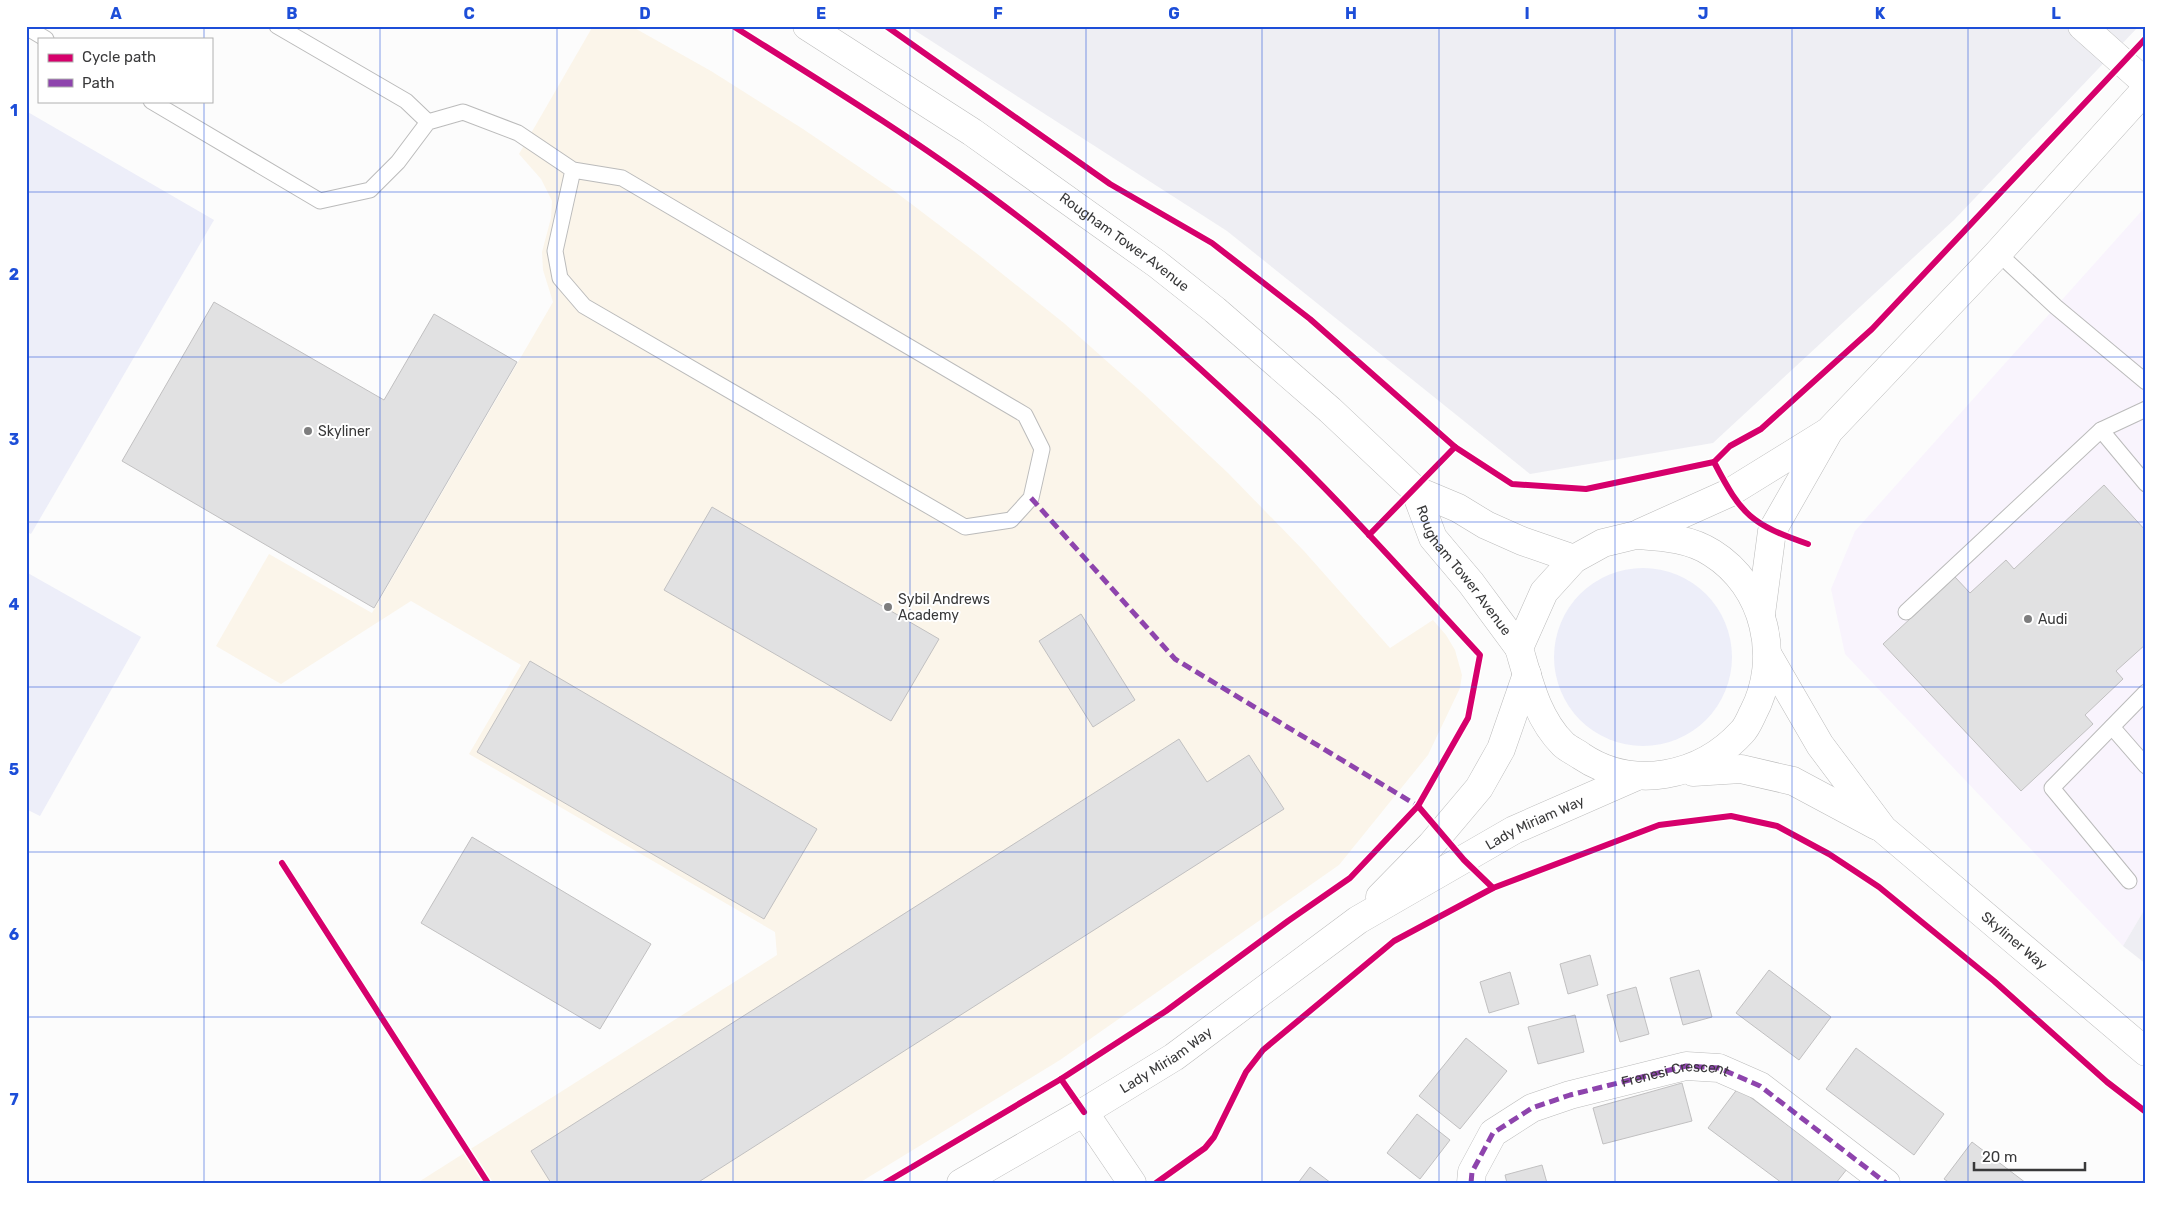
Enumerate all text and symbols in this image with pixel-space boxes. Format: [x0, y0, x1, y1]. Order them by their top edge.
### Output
text: A [110, 4, 122, 23]
text: B [286, 4, 298, 23]
text: C [463, 4, 475, 23]
text: D [639, 4, 651, 23]
text: E [816, 4, 826, 23]
text: F [993, 4, 1003, 23]
text: G [1168, 4, 1180, 23]
text: H [1345, 4, 1357, 23]
text: I [1524, 4, 1530, 23]
text: J [1698, 4, 1708, 23]
text: K [1875, 4, 1886, 23]
text: L [2051, 4, 2061, 23]
legend [38, 38, 212, 102]
text: Cycle path [82, 48, 156, 66]
text: Path [82, 74, 115, 92]
text: 1 [10, 101, 18, 120]
street label: Rougham Tower Avenue [1056, 189, 1193, 295]
text: 2 [9, 265, 19, 284]
place label: Skyliner [318, 423, 371, 440]
marker: Skyliner [302, 425, 314, 437]
text: 3 [9, 430, 19, 449]
street label: Rougham Tower Avenue [1413, 503, 1515, 639]
place label: Sybil Andrews Academy [898, 591, 990, 624]
text: 4 [9, 595, 20, 614]
marker: Sybil Andrews Academy [882, 601, 894, 613]
place label: Audi [2038, 611, 2067, 628]
marker: Audi [2022, 613, 2034, 625]
text: 5 [9, 760, 19, 779]
street label: Lady Miriam Way [1482, 792, 1587, 853]
street label: Skyliner Way [1978, 908, 2051, 973]
text: 6 [9, 925, 19, 944]
street label: Lady Miriam Way [1116, 1023, 1216, 1097]
street label: Frenesi Crescent [1619, 1057, 1733, 1090]
text: 7 [9, 1090, 19, 1109]
scale bar [1974, 1139, 2086, 1171]
text: 20 m [1982, 1148, 2017, 1166]

